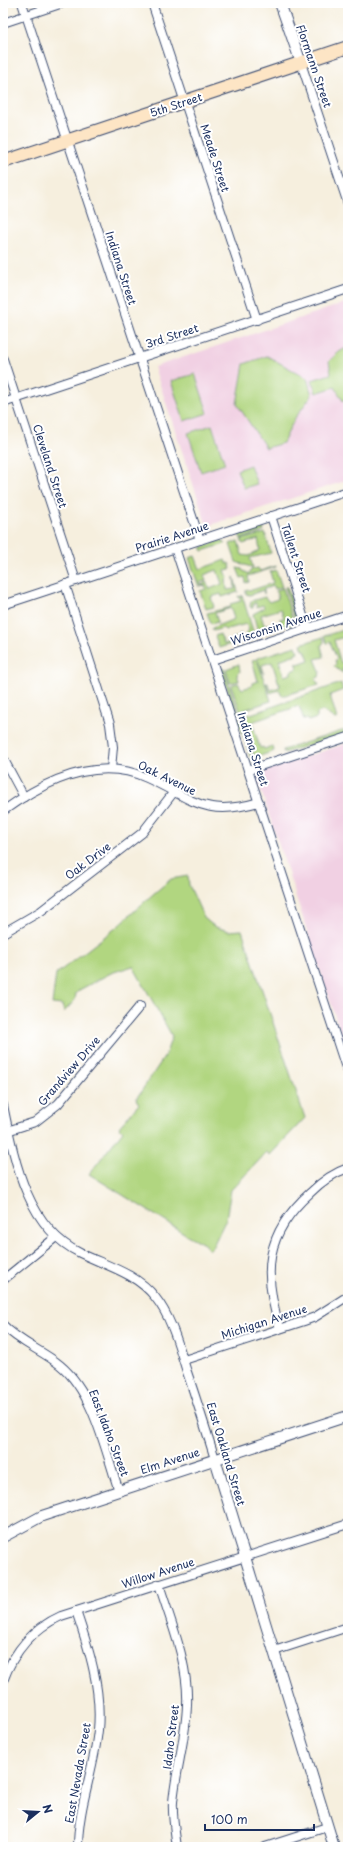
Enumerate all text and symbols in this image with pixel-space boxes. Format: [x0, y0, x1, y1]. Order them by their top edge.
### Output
street label: Flormann Street [292, 22, 337, 110]
street label: 5th Street [147, 88, 205, 121]
street label: Meade Street [196, 122, 235, 195]
street label: Indiana Street [102, 229, 142, 308]
street label: 3rd Street [143, 319, 201, 352]
street label: Cleveland Street [29, 422, 72, 510]
street label: Prairie Avenue [133, 517, 211, 556]
street label: Tallent Street [277, 521, 316, 595]
street label: Wisconsin Avenue [228, 604, 323, 649]
street label: Indiana Street [234, 710, 274, 789]
street label: Oak Avenue [135, 756, 199, 799]
street label: Oak Drive [61, 838, 114, 883]
street label: Grandview Drive [33, 1032, 104, 1109]
street label: Michigan Avenue [219, 1300, 309, 1343]
street label: East Idaho Street [85, 1387, 134, 1479]
street label: East Oakland Street [203, 1400, 250, 1508]
street label: Elm Avenue [138, 1443, 202, 1478]
street label: Willow Avenue [119, 1553, 197, 1592]
street label: Idaho Street [158, 1703, 183, 1770]
street label: East Nevada Street [60, 1721, 95, 1824]
north arrow [18, 1792, 58, 1832]
text: N [39, 1802, 58, 1816]
scale bar [205, 1806, 314, 1832]
text: 100 m [211, 1810, 248, 1828]

